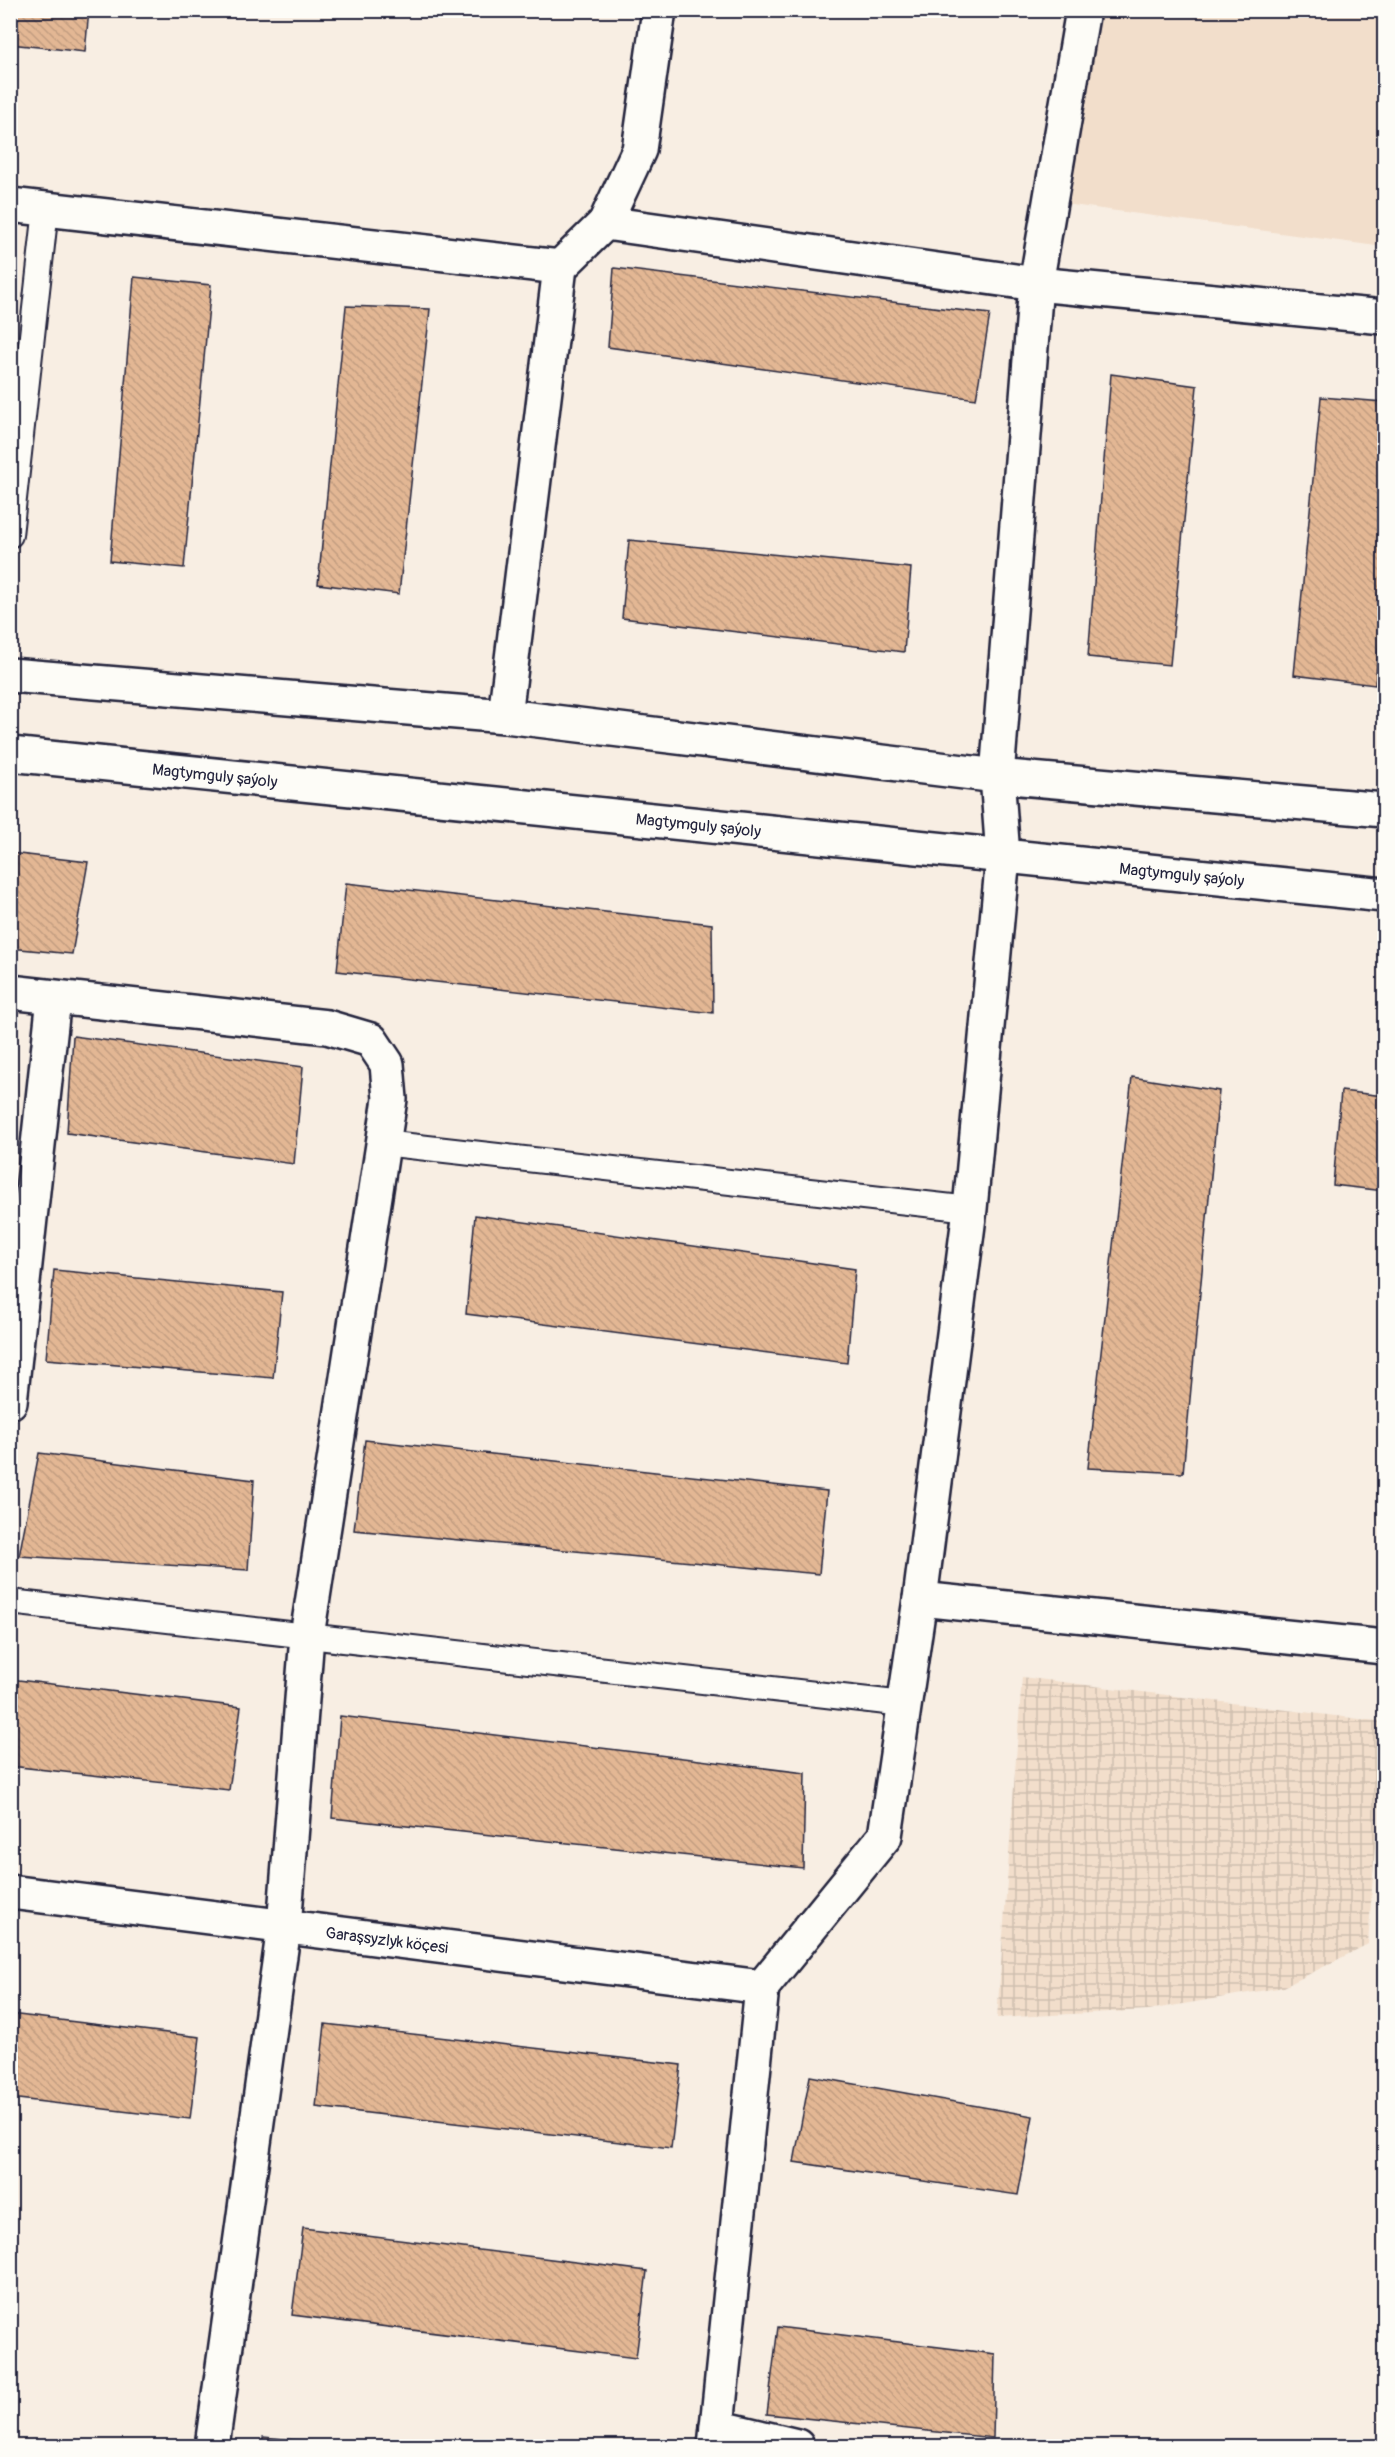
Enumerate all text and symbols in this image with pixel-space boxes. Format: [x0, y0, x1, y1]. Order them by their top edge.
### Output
street label: Magtymguly şaýoly [151, 760, 278, 792]
street label: Magtymguly şaýoly [635, 809, 762, 842]
street label: Magtymguly şaýoly [1118, 859, 1245, 892]
street label: Garaşsyzlyk köçesi [324, 1923, 449, 1958]

